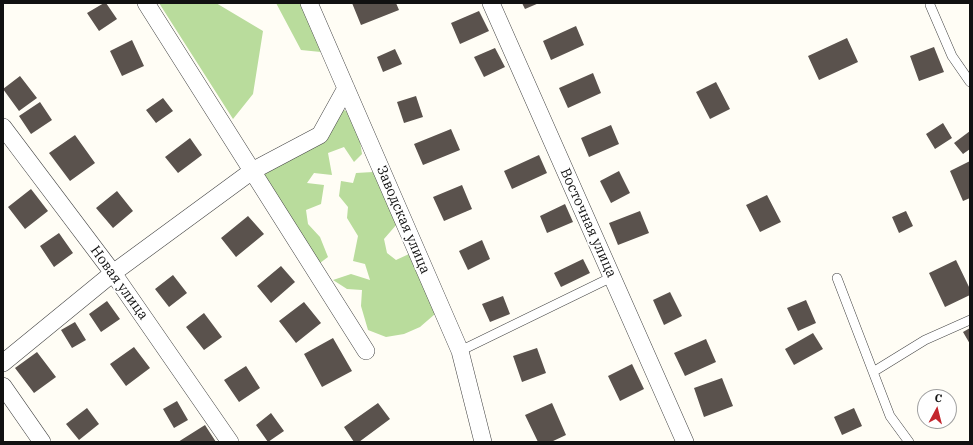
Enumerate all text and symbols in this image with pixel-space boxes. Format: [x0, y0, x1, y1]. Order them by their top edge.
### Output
street label: Заводская улица [373, 163, 433, 277]
street label: Восточная улица [556, 166, 620, 280]
street label: Новая улица [87, 243, 151, 323]
north arrow [917, 389, 957, 429]
text: С [934, 391, 943, 405]

